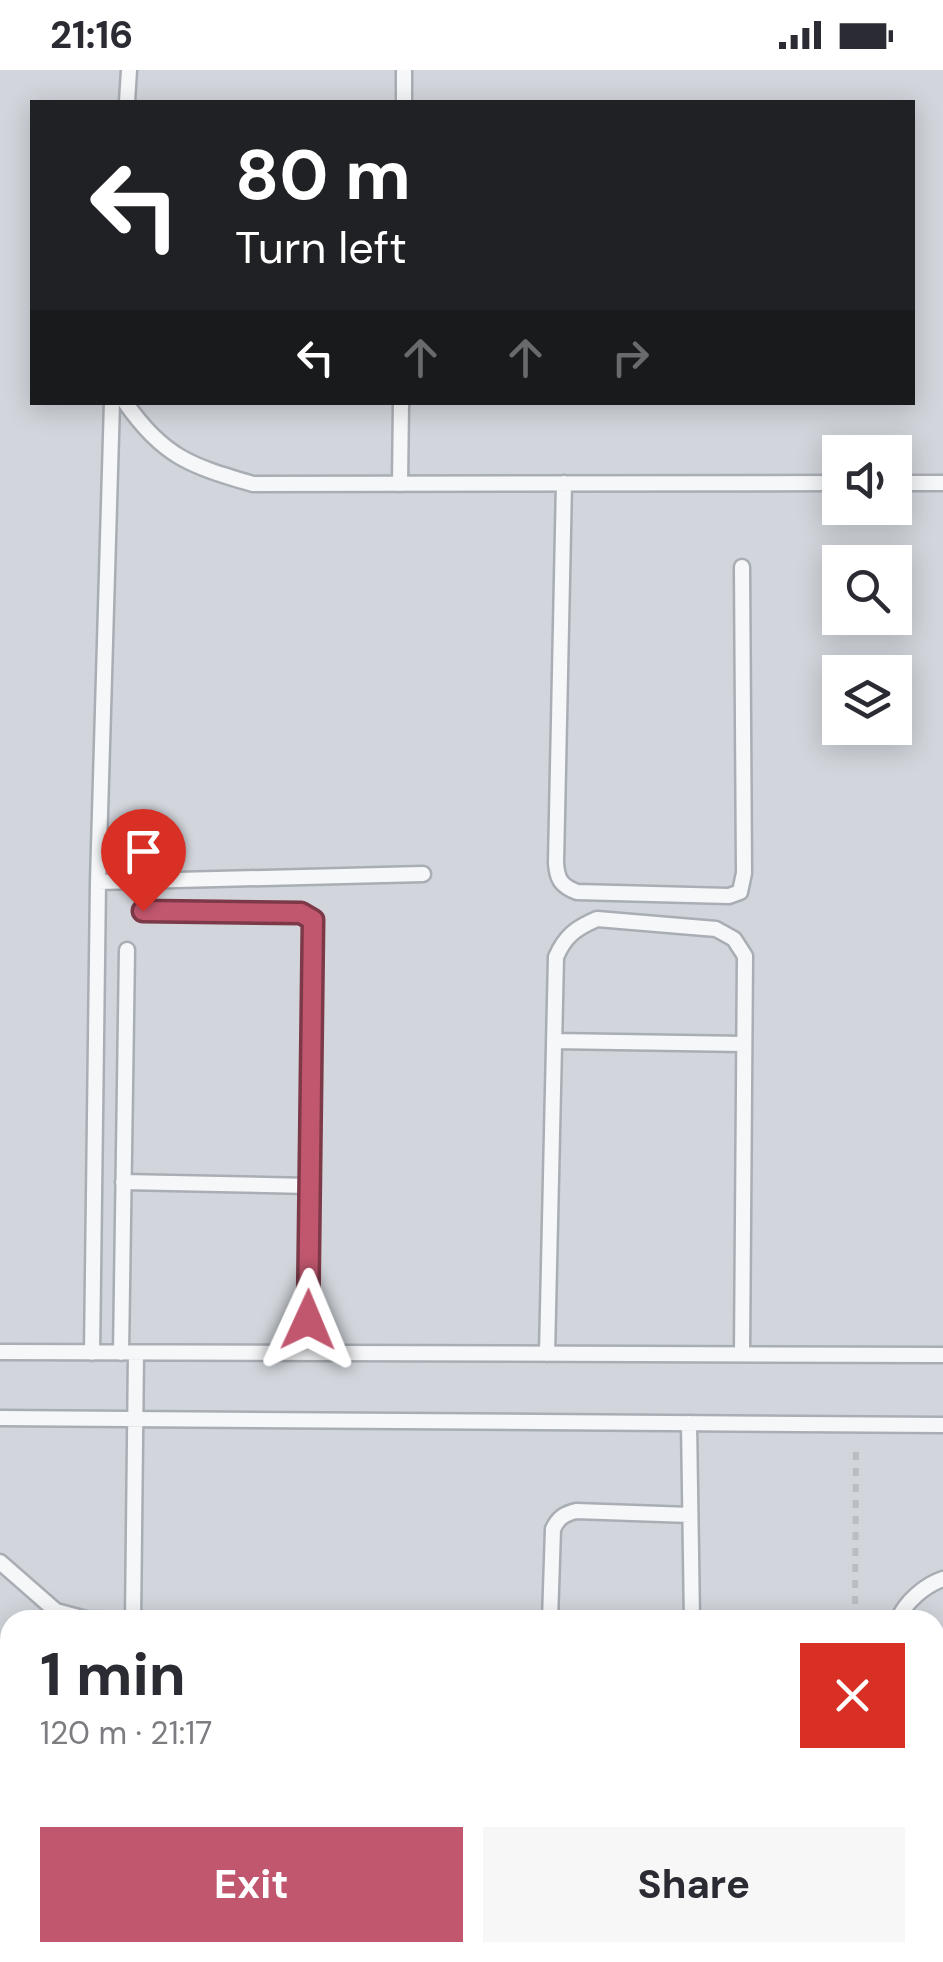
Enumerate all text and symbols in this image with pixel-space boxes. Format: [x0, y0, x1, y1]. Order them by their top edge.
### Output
text: 21:16 [50, 10, 133, 60]
text: 80 m [235, 130, 411, 221]
icon: left [70, 140, 200, 270]
text: Turn left [235, 218, 407, 277]
icon: left [288, 330, 343, 385]
icon: ahead [393, 330, 448, 385]
icon: ahead [498, 330, 553, 385]
icon: right [603, 330, 658, 385]
map controls [822, 435, 912, 745]
button: sound [822, 435, 912, 525]
button: search [822, 545, 912, 635]
button: layers [822, 655, 912, 745]
pin [101, 809, 186, 912]
icon: arrive [116, 824, 171, 879]
position arrow [256, 1268, 360, 1372]
text: 1 min [40, 1635, 186, 1714]
button: close [800, 1643, 905, 1748]
text: 120 m · 21:17 [40, 1712, 212, 1754]
button: Exit [40, 1827, 463, 1942]
button: Share [483, 1827, 905, 1942]

